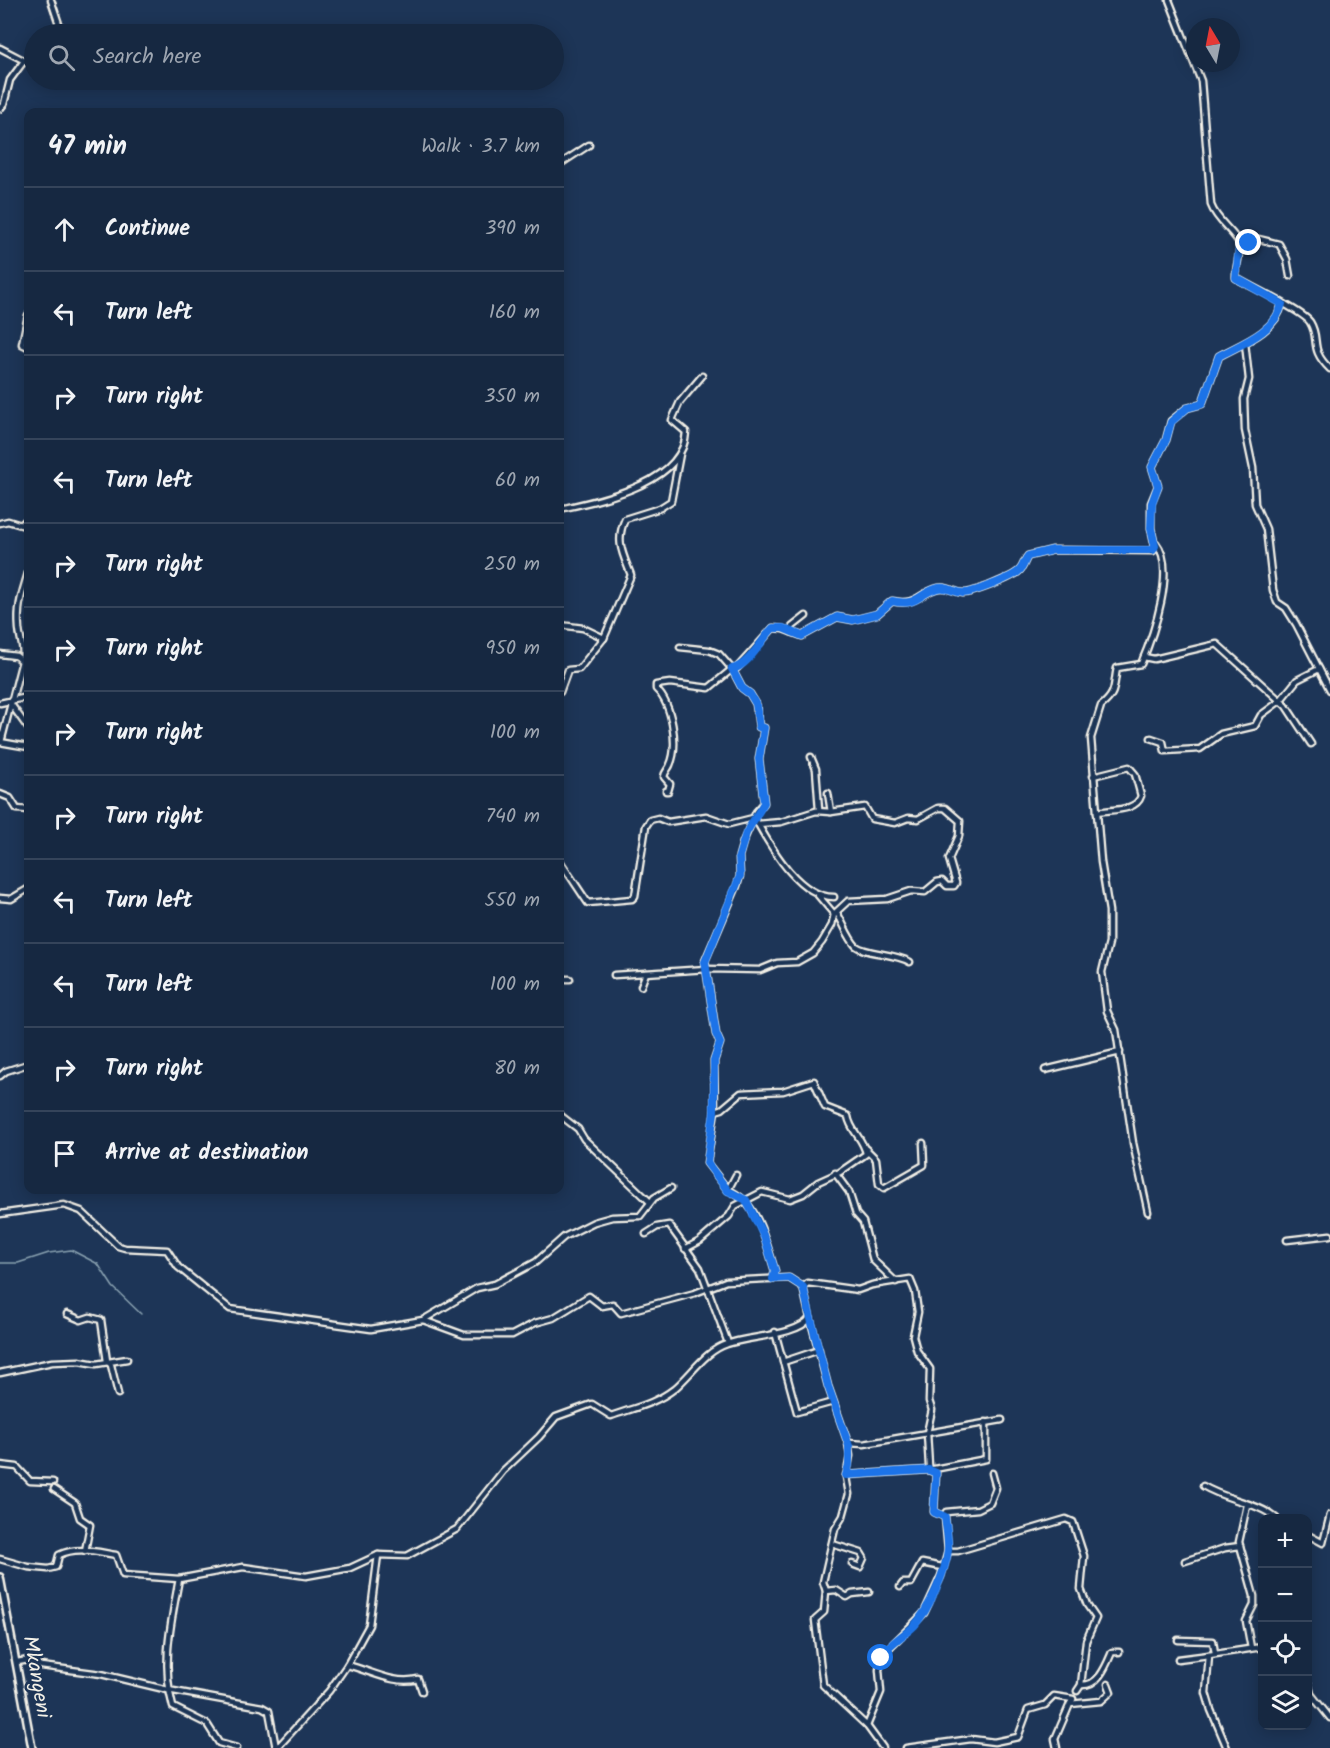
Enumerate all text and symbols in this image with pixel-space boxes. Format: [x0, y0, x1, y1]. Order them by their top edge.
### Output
north arrow [1186, 18, 1240, 72]
search box [24, 24, 564, 90]
text: Search here [93, 40, 201, 75]
icon: search [45, 41, 78, 74]
text: 47 min [48, 126, 127, 168]
text: Walk · 3.7 km [421, 131, 540, 163]
text: Continue [105, 212, 190, 247]
icon: ahead [48, 213, 81, 246]
text: 390 m [485, 213, 540, 245]
route end [1235, 229, 1261, 255]
text: Turn left [105, 296, 192, 331]
icon: left [48, 297, 81, 330]
text: 160 m [489, 297, 540, 329]
text: Turn right [105, 380, 203, 415]
icon: right [48, 381, 81, 414]
text: 350 m [484, 381, 540, 413]
text: Turn left [105, 464, 192, 499]
icon: left [48, 465, 81, 498]
text: 60 m [495, 465, 540, 497]
text: Turn right [105, 548, 203, 583]
icon: right [48, 549, 81, 582]
text: 250 m [484, 549, 540, 581]
text: Turn right [105, 632, 203, 667]
icon: right [48, 633, 81, 666]
text: 950 m [486, 633, 540, 665]
text: Turn right [105, 716, 203, 751]
icon: right [48, 717, 81, 750]
text: 100 m [490, 717, 540, 749]
text: Turn right [105, 800, 203, 835]
icon: right [48, 801, 81, 834]
text: 740 m [486, 801, 540, 833]
text: Turn left [105, 884, 192, 919]
icon: left [48, 885, 81, 918]
text: 550 m [485, 885, 540, 917]
text: Turn left [105, 968, 192, 1003]
icon: left [48, 969, 81, 1002]
text: 100 m [490, 969, 540, 1001]
text: Turn right [105, 1052, 203, 1087]
icon: right [48, 1053, 81, 1086]
text: 80 m [494, 1053, 540, 1085]
text: Arrive at destination [105, 1136, 308, 1171]
icon: arrive [48, 1137, 81, 1170]
map controls [1258, 1514, 1312, 1730]
button: + [1258, 1514, 1312, 1568]
button: − [1258, 1568, 1312, 1622]
button: locate [1258, 1622, 1312, 1676]
street label: Mkangeni [13, 1633, 60, 1722]
route start [867, 1644, 893, 1670]
button: layers [1258, 1676, 1312, 1730]

